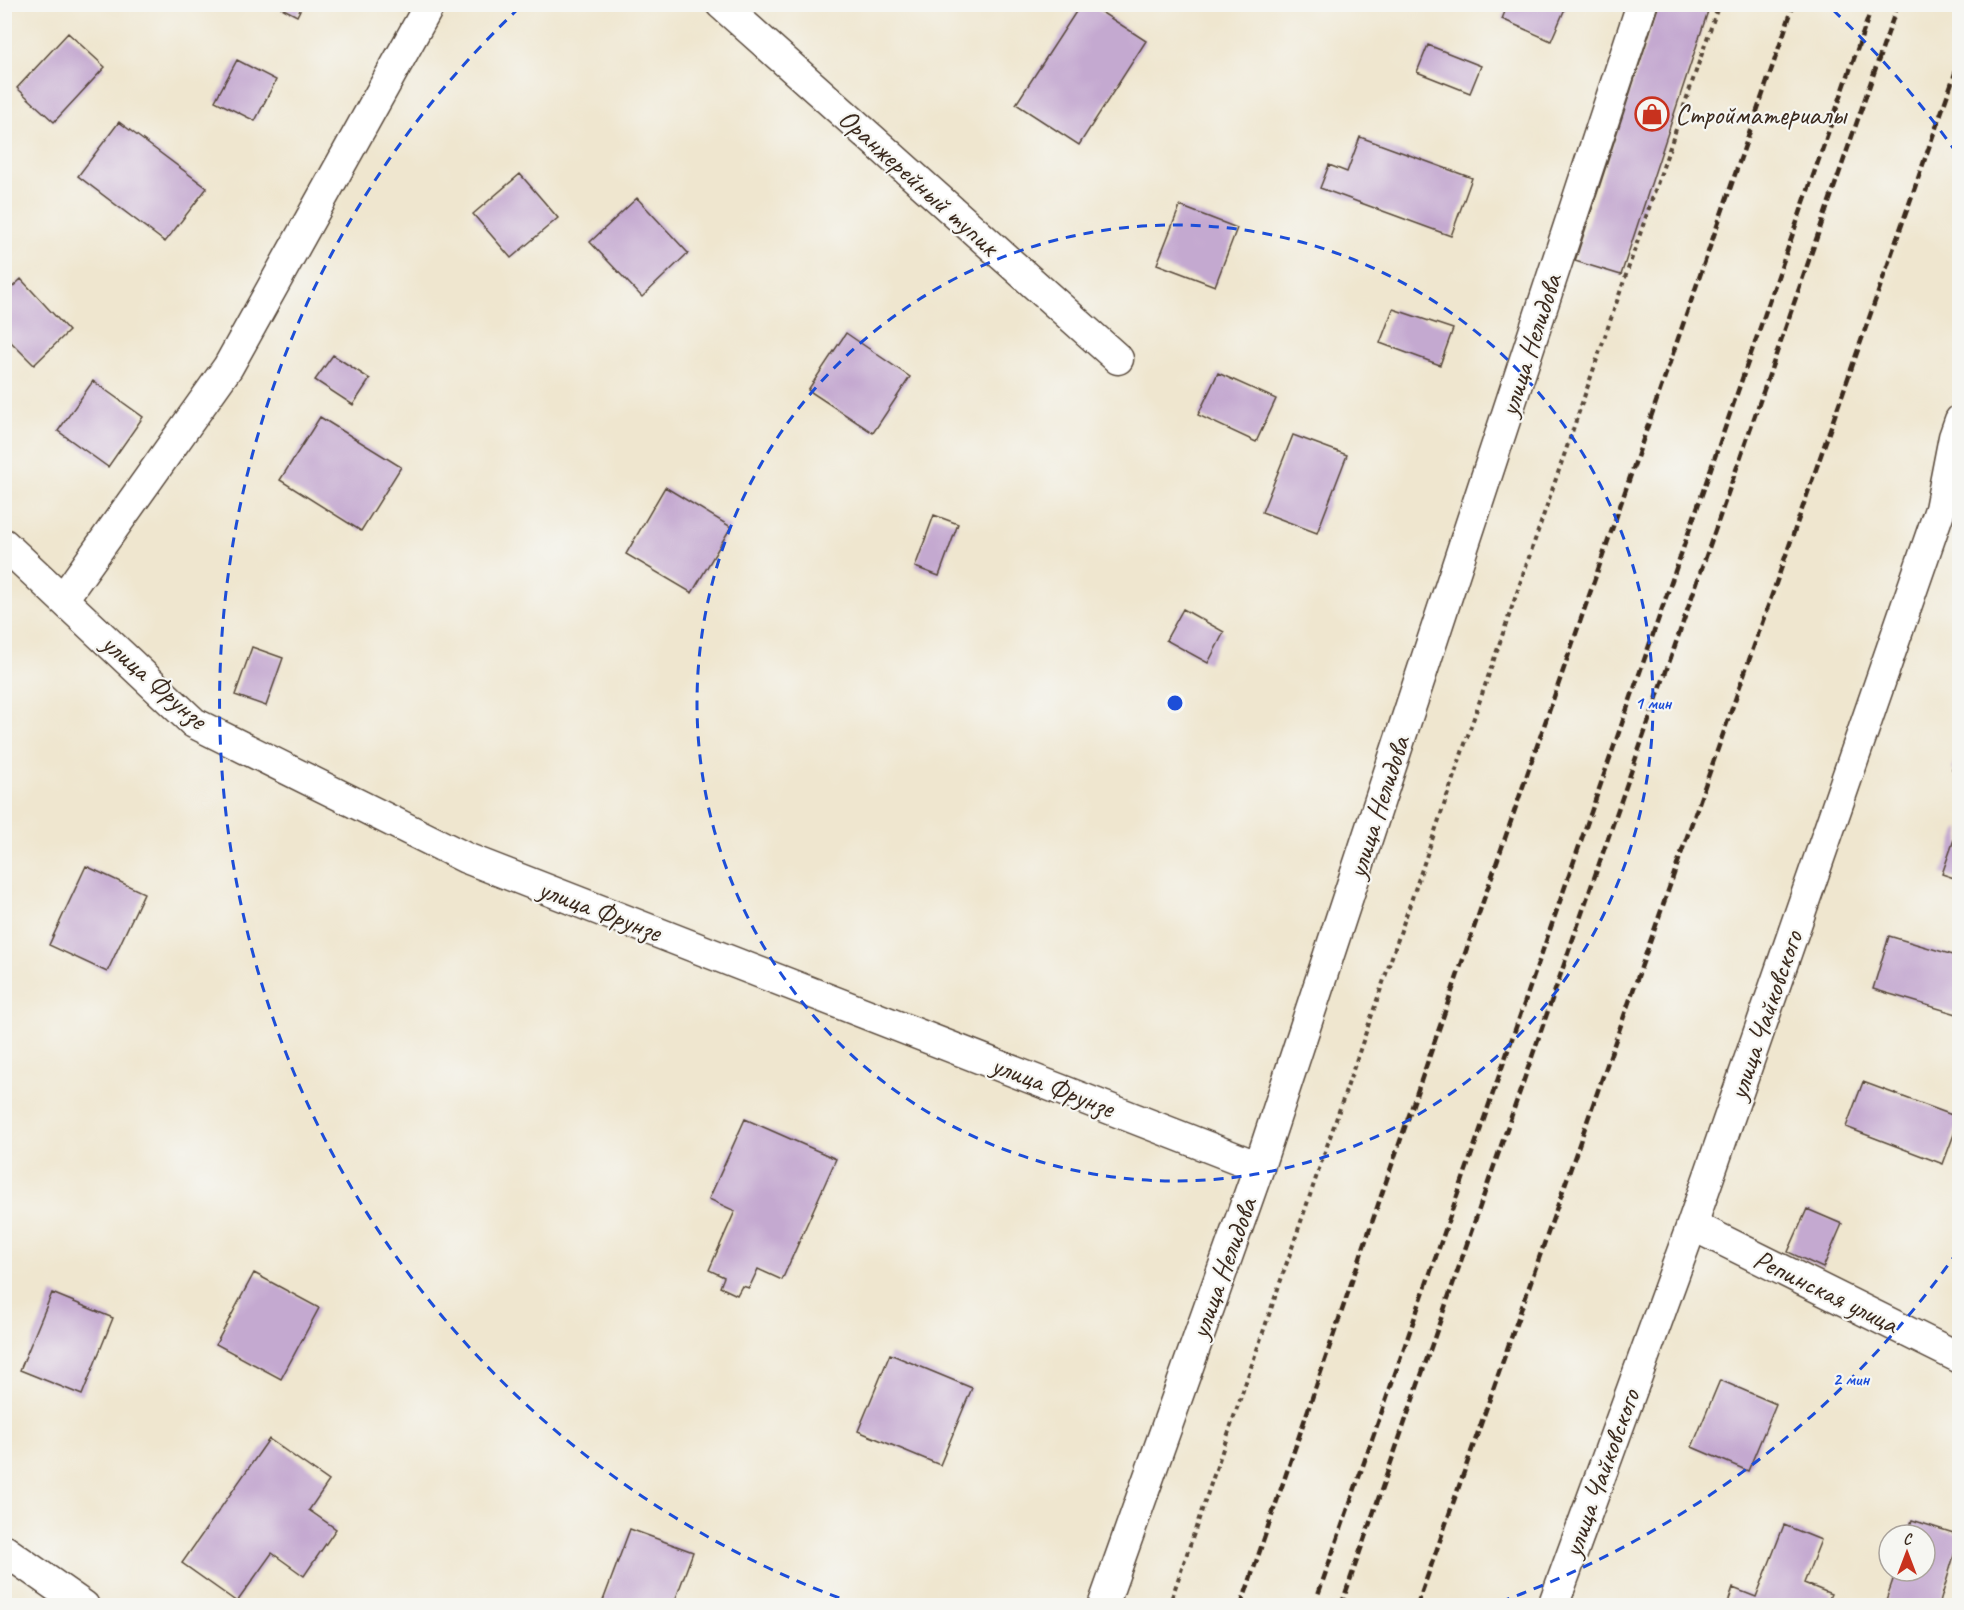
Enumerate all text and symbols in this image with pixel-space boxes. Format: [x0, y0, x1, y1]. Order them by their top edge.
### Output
shop icon: Стройматериалы [1634, 96, 1670, 132]
place label: Стройматериалы [1675, 97, 1848, 132]
street label: Оранжерейный тупик [831, 101, 1008, 264]
street label: улица Нелидова [1490, 268, 1570, 422]
street label: улица Фрунзе [94, 624, 216, 738]
text: 1 мин [1635, 692, 1672, 714]
centre of rings [1165, 693, 1185, 713]
street label: улица Нелидова [1338, 730, 1418, 884]
street label: улица Фрунзе [532, 870, 668, 950]
street label: улица Чайковского [1719, 924, 1811, 1106]
street label: улица Фрунзе [985, 1046, 1121, 1126]
street label: улица Нелидова [1181, 1191, 1265, 1345]
street label: Репинская улица [1748, 1241, 1905, 1342]
text: 2 мин [1833, 1368, 1870, 1390]
street label: улица Чайковского [1554, 1382, 1648, 1563]
north arrow [1877, 1523, 1937, 1583]
text: С [1903, 1529, 1913, 1549]

